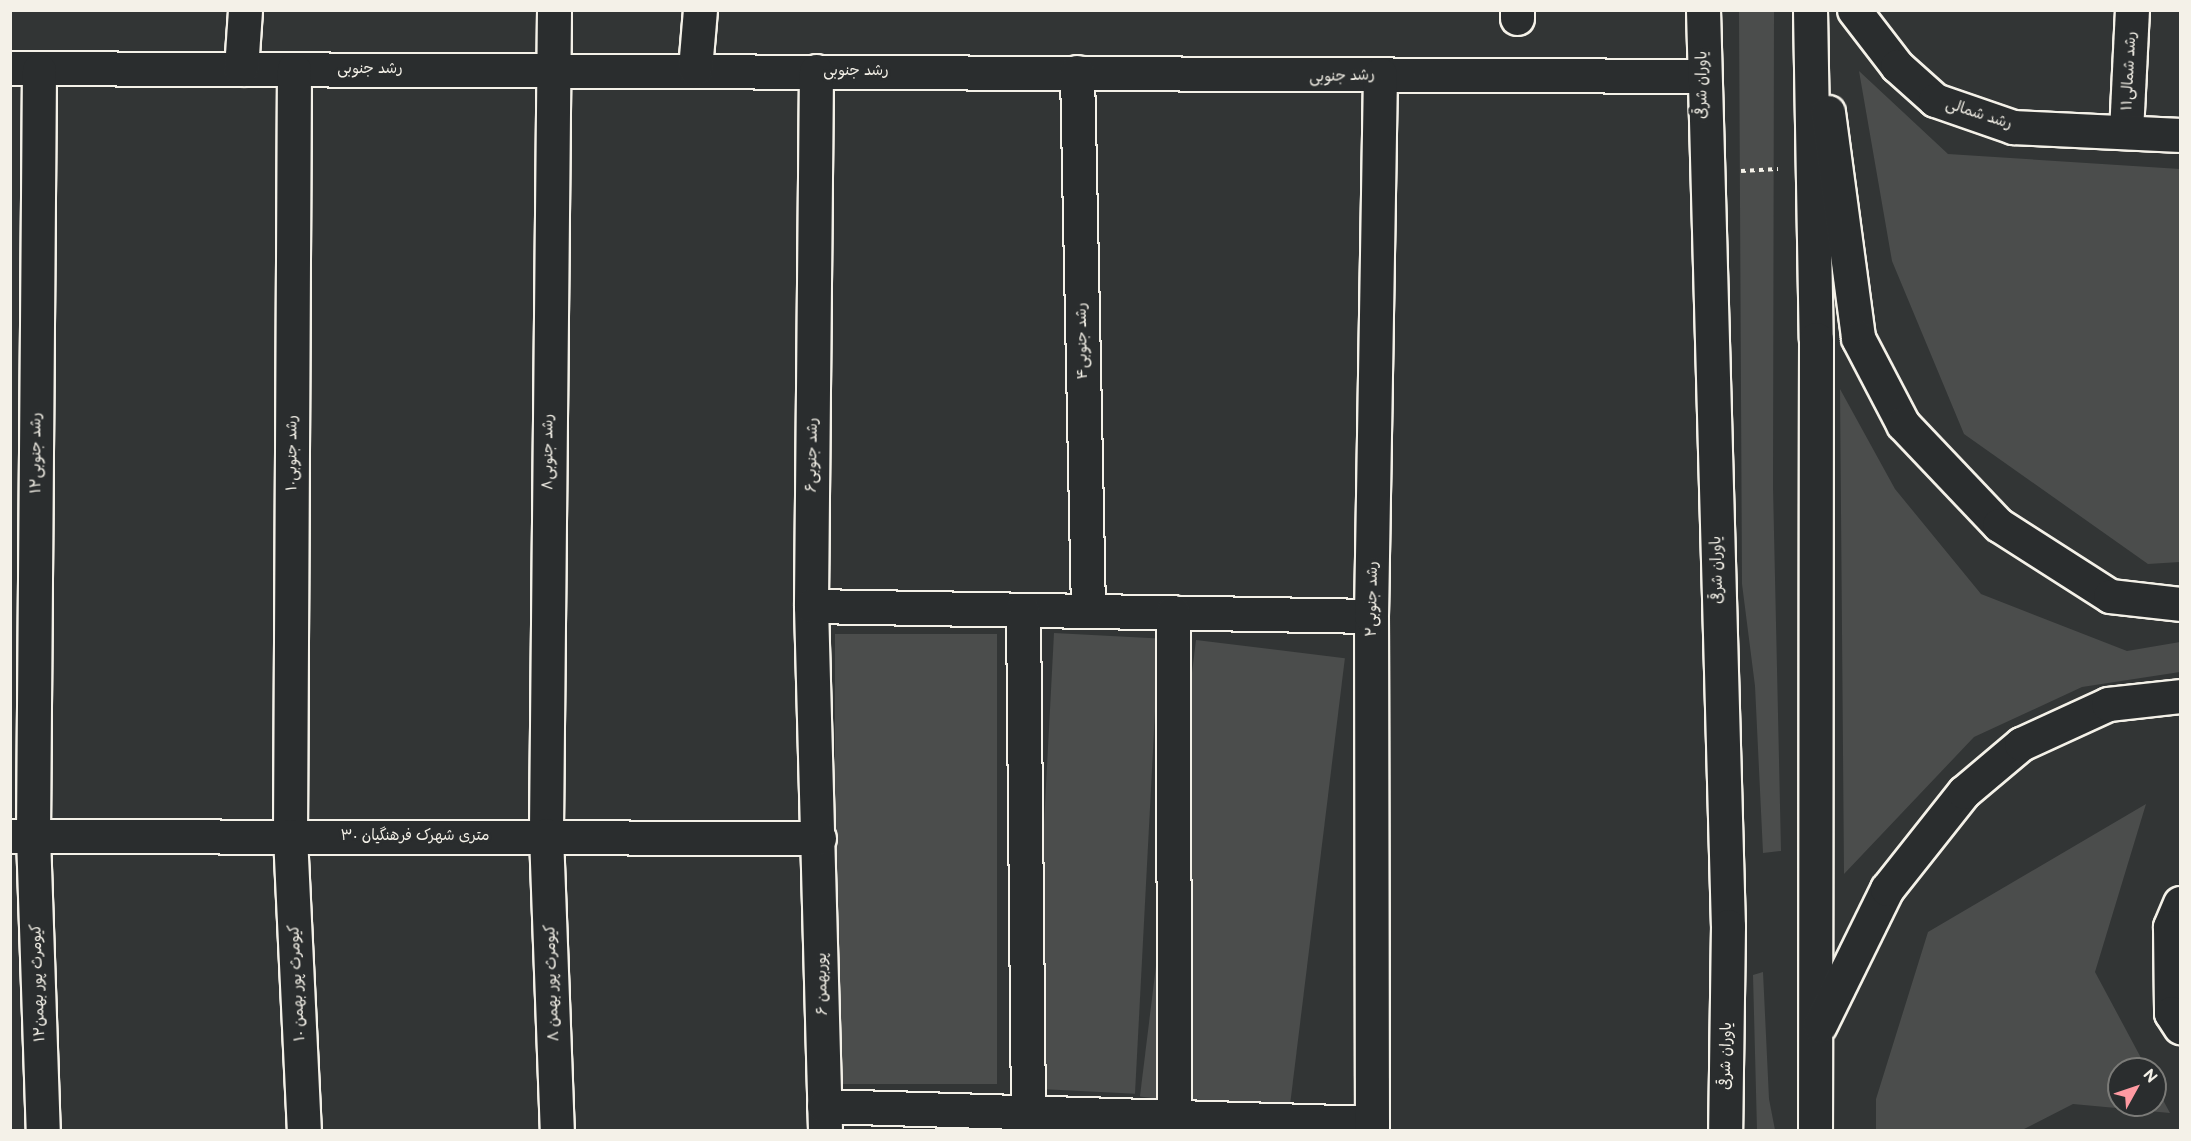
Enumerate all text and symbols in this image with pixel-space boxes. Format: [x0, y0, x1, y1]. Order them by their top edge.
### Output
street label: رشد شمالی۱۱ [2118, 31, 2140, 111]
street label: یاوران شرقی [1693, 51, 1711, 119]
street label: رشد جنوبی [337, 60, 403, 78]
street label: رشد جنوبی [823, 62, 889, 80]
street label: رشد جنوبی [1309, 66, 1375, 86]
street label: رشد شمالی [1944, 95, 2014, 133]
street label: رشد جنوبی۴ [1072, 302, 1092, 380]
street label: رشد جنوبی۱۲ [27, 412, 45, 494]
street label: رشد جنوبی۸ [539, 414, 557, 490]
street label: رشد جنوبی۱۰ [283, 415, 301, 491]
street label: رشد جنوبی۶ [802, 417, 822, 493]
street label: یاوران شرقی [1707, 536, 1727, 604]
street label: رشد جنوبی۲ [1362, 561, 1382, 637]
street label: ۳۰ متری شهرک فرهنگیان [340, 827, 490, 845]
street label: کیومرث پور بهمن۱۲ [27, 924, 49, 1042]
street label: کیومرث پور بهمن ۱۰ [285, 924, 309, 1042]
street label: کیومرث پور بهمن ۸ [541, 924, 563, 1042]
street label: پوربهمن ۶ [812, 953, 832, 1015]
street label: یاوران شرقی [1716, 1022, 1736, 1090]
north arrow [2107, 1057, 2167, 1117]
text: N [2138, 1066, 2161, 1087]

